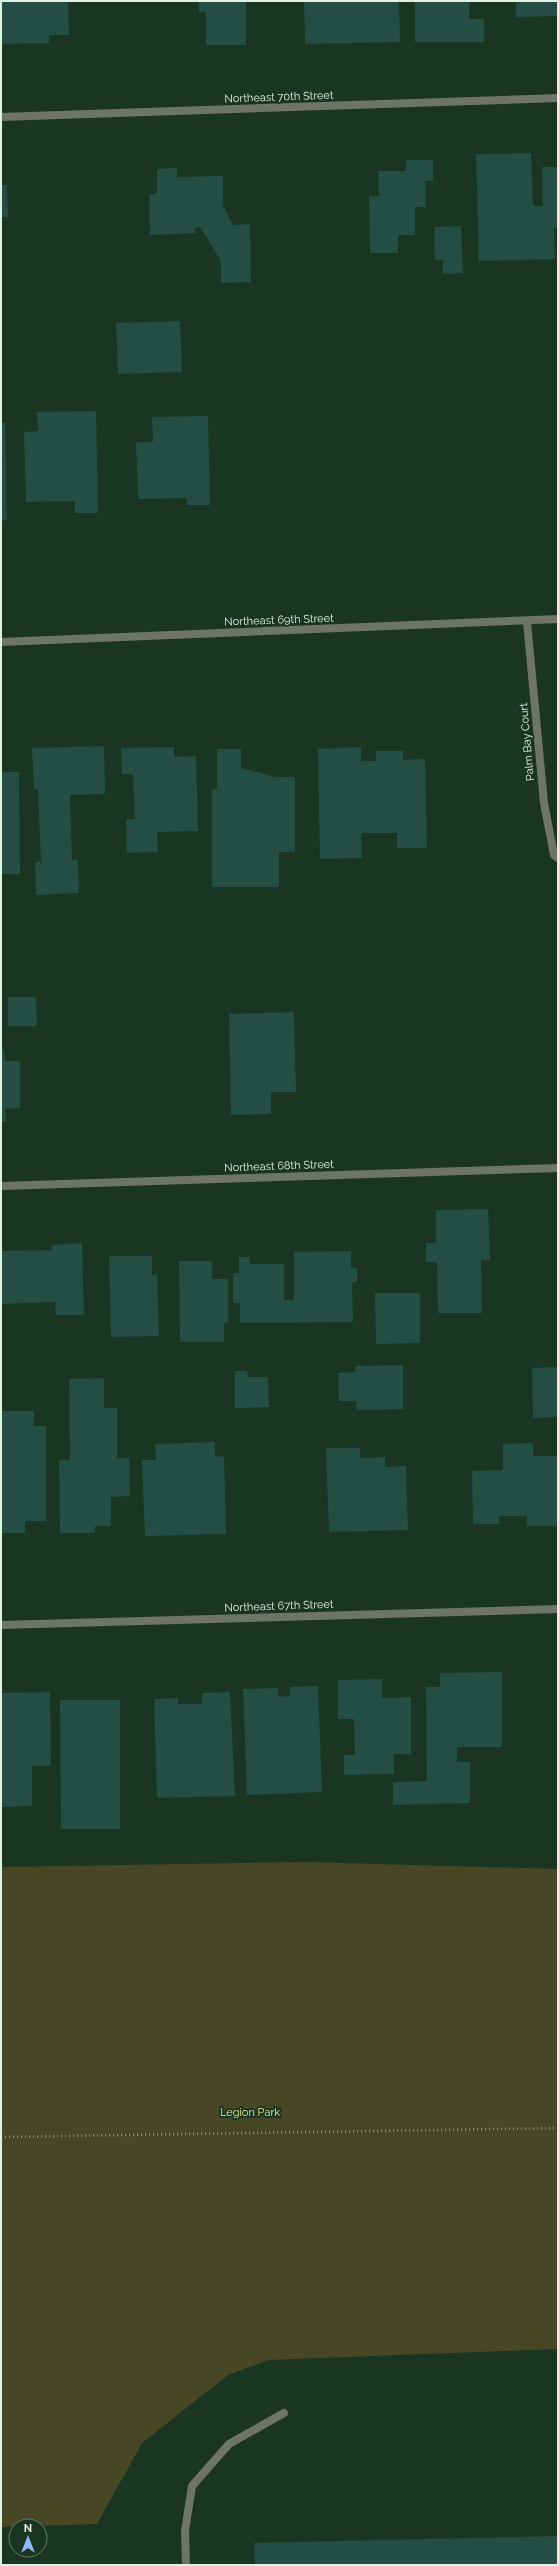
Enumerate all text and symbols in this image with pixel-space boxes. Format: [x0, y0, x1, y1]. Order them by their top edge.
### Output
street label: Northeast 70th Street [224, 89, 334, 105]
street label: Northeast 69th Street [224, 612, 334, 628]
street label: Palm Bay Court [517, 702, 537, 782]
street label: Northeast 68th Street [224, 1158, 334, 1174]
street label: Northeast 67th Street [224, 1598, 334, 1614]
park label: Legion Park [220, 2106, 280, 2119]
north arrow [8, 2518, 48, 2558]
text: N [24, 2522, 32, 2535]

